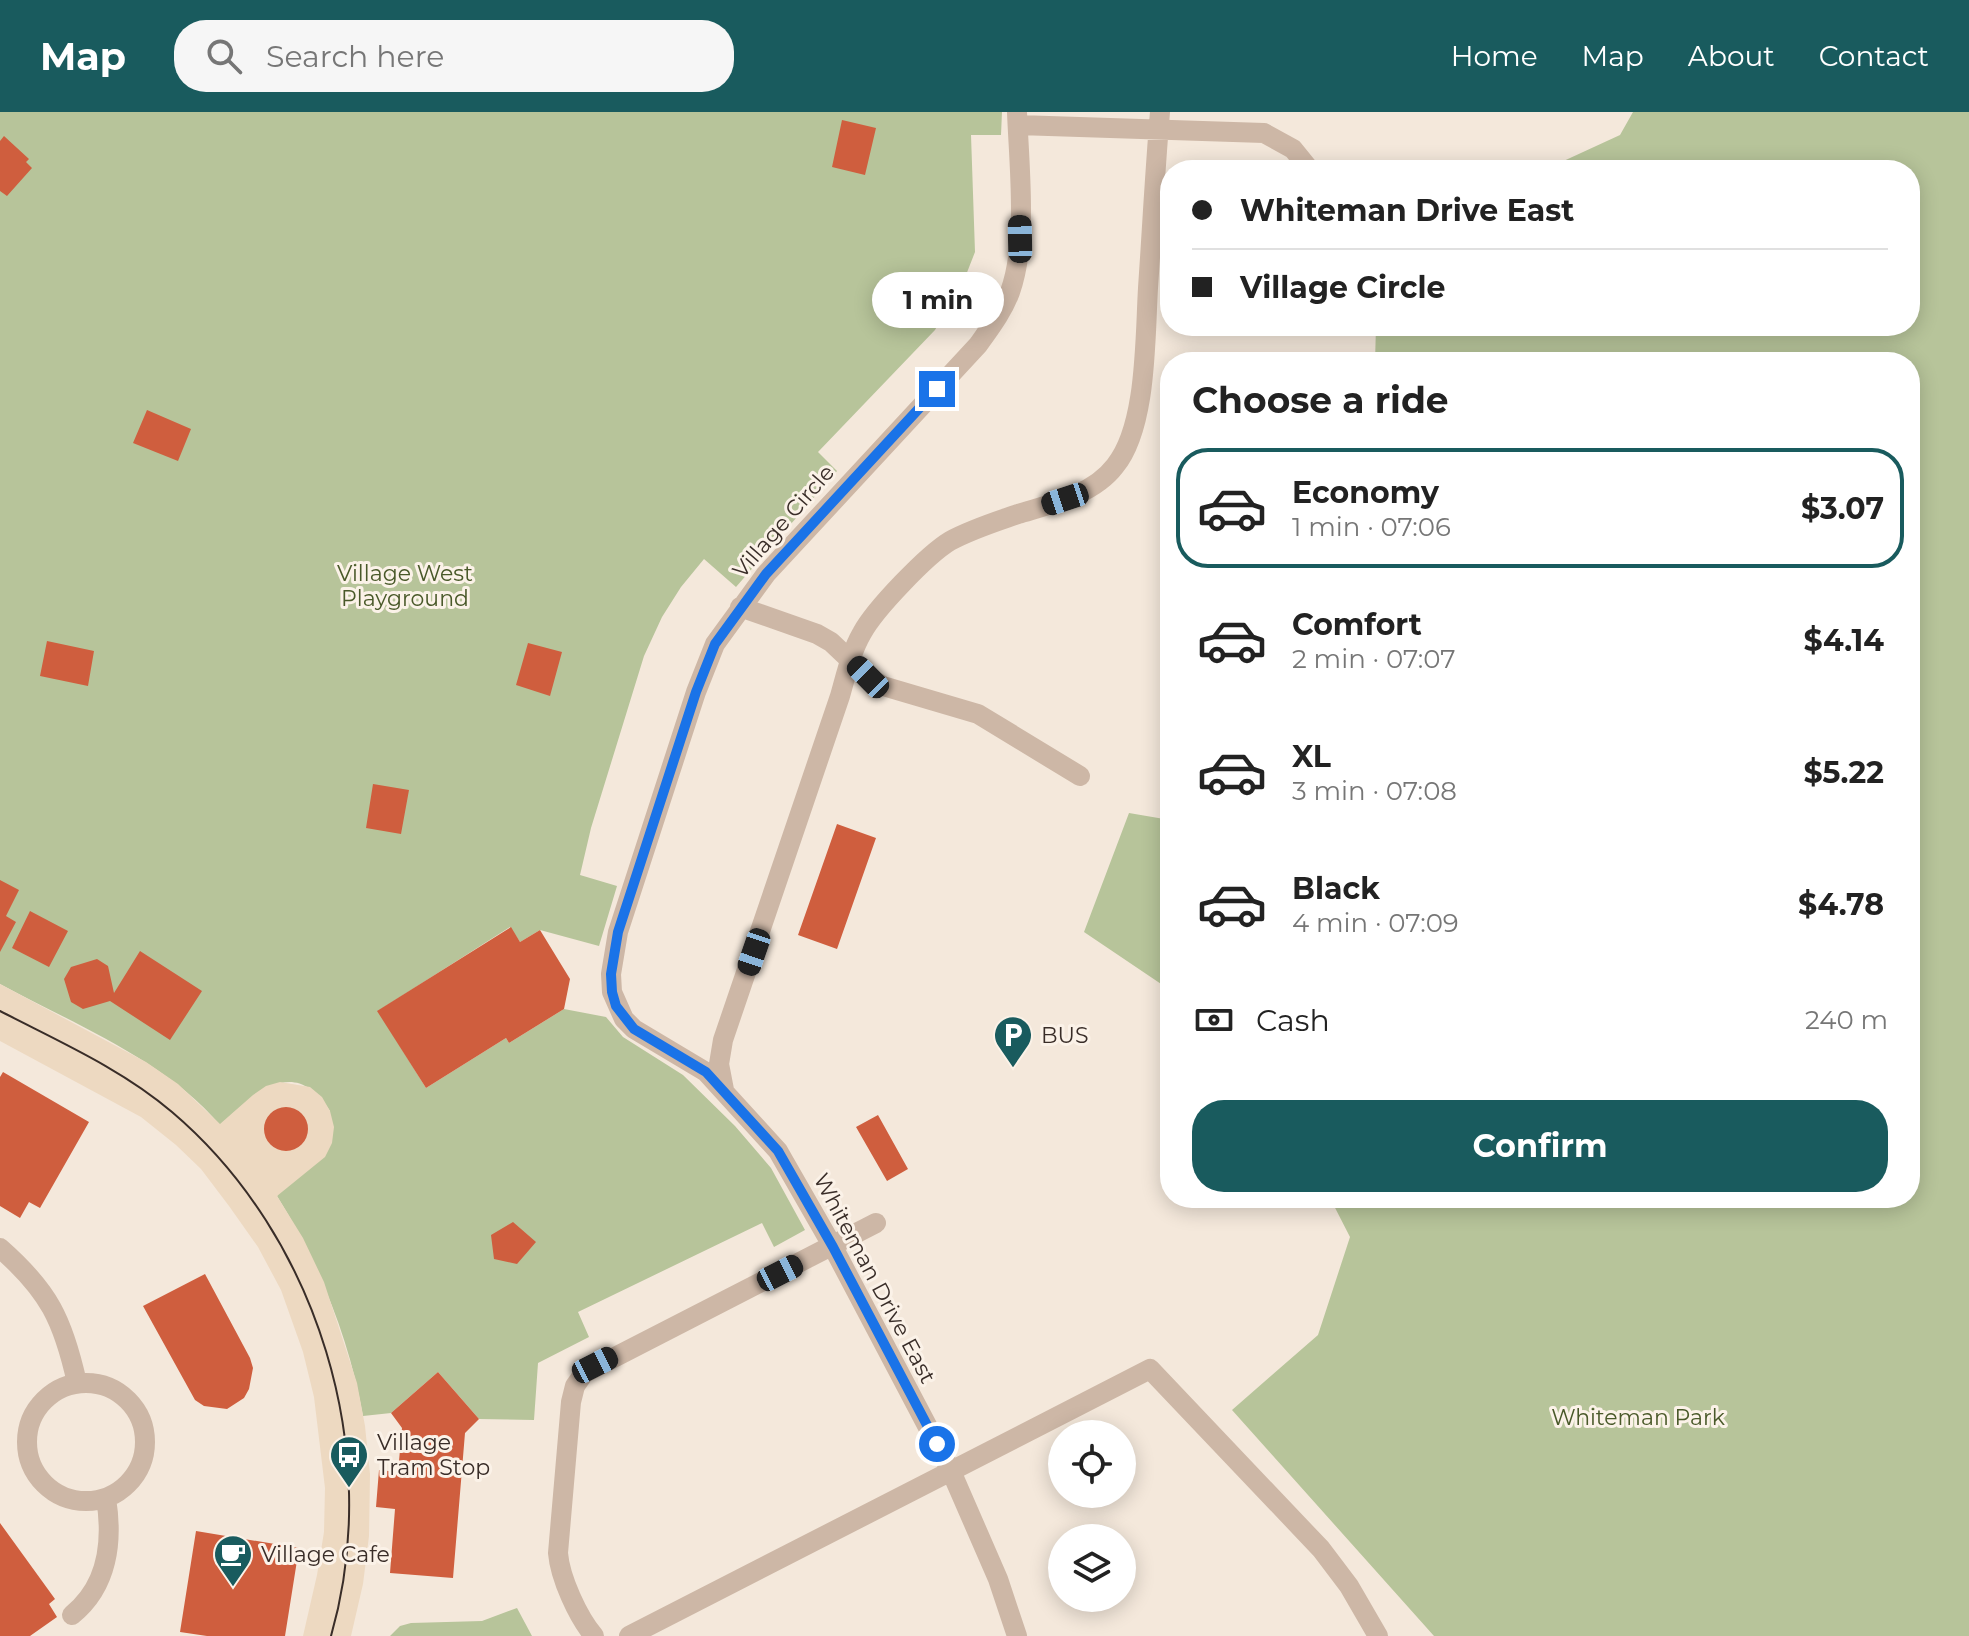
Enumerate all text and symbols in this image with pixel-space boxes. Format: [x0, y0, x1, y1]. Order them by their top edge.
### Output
search box [174, 20, 734, 92]
text: Map [40, 33, 126, 80]
icon: search [202, 34, 246, 78]
text: Search here [266, 38, 444, 75]
text: Home [1451, 39, 1538, 73]
text: Map [1582, 39, 1644, 73]
text: About [1688, 39, 1775, 73]
text: Contact [1819, 39, 1929, 73]
text: Whiteman Drive East [1240, 192, 1574, 229]
car [1008, 215, 1032, 263]
text: Village Circle [1240, 269, 1445, 306]
callout: 1 min [871, 273, 1003, 329]
text: 1 min [903, 284, 973, 316]
route end [919, 371, 955, 407]
text: Choose a ride [1192, 378, 1449, 422]
street label: Village Circle [727, 459, 840, 584]
icon: car [1196, 472, 1268, 544]
text: Economy [1292, 474, 1439, 511]
car [1038, 480, 1092, 518]
text: $3.07 [1801, 490, 1884, 527]
text: 1 min · 07:06 [1292, 511, 1451, 543]
park label: Village West Playground [337, 560, 473, 612]
icon: car [1196, 604, 1268, 676]
text: Comfort [1292, 606, 1422, 643]
text: $4.14 [1803, 622, 1884, 659]
text: 2 min · 07:07 [1292, 643, 1456, 675]
car [843, 652, 893, 702]
icon: car [1196, 736, 1268, 808]
text: XL [1292, 738, 1331, 775]
text: $5.22 [1803, 754, 1884, 791]
text: 3 min · 07:08 [1292, 775, 1457, 807]
icon: car [1196, 868, 1268, 940]
text: Black [1292, 870, 1380, 907]
text: $4.78 [1798, 886, 1884, 923]
text: 4 min · 07:09 [1292, 907, 1459, 939]
car [735, 925, 773, 979]
icon: cash [1192, 998, 1236, 1042]
text: Cash [1256, 1002, 1330, 1039]
text: 240 m [1805, 1004, 1888, 1036]
parking icon: BUS [992, 1014, 1034, 1069]
place label: BUS [1041, 1022, 1089, 1049]
button: Confirm [1192, 1100, 1888, 1192]
street label: Whiteman Drive East [808, 1169, 941, 1388]
car [753, 1251, 807, 1295]
car [568, 1343, 622, 1387]
park label: Whiteman Park [1551, 1404, 1726, 1431]
map controls [1048, 1420, 1136, 1612]
button: locate [1048, 1420, 1136, 1508]
route start [919, 1426, 955, 1462]
place label: Village Tram Stop [377, 1429, 490, 1481]
bus stop icon: Village Tram Stop [328, 1434, 370, 1489]
button: layers [1048, 1524, 1136, 1612]
cafe icon: Village Cafe [212, 1533, 254, 1588]
place label: Village Cafe [261, 1541, 390, 1568]

